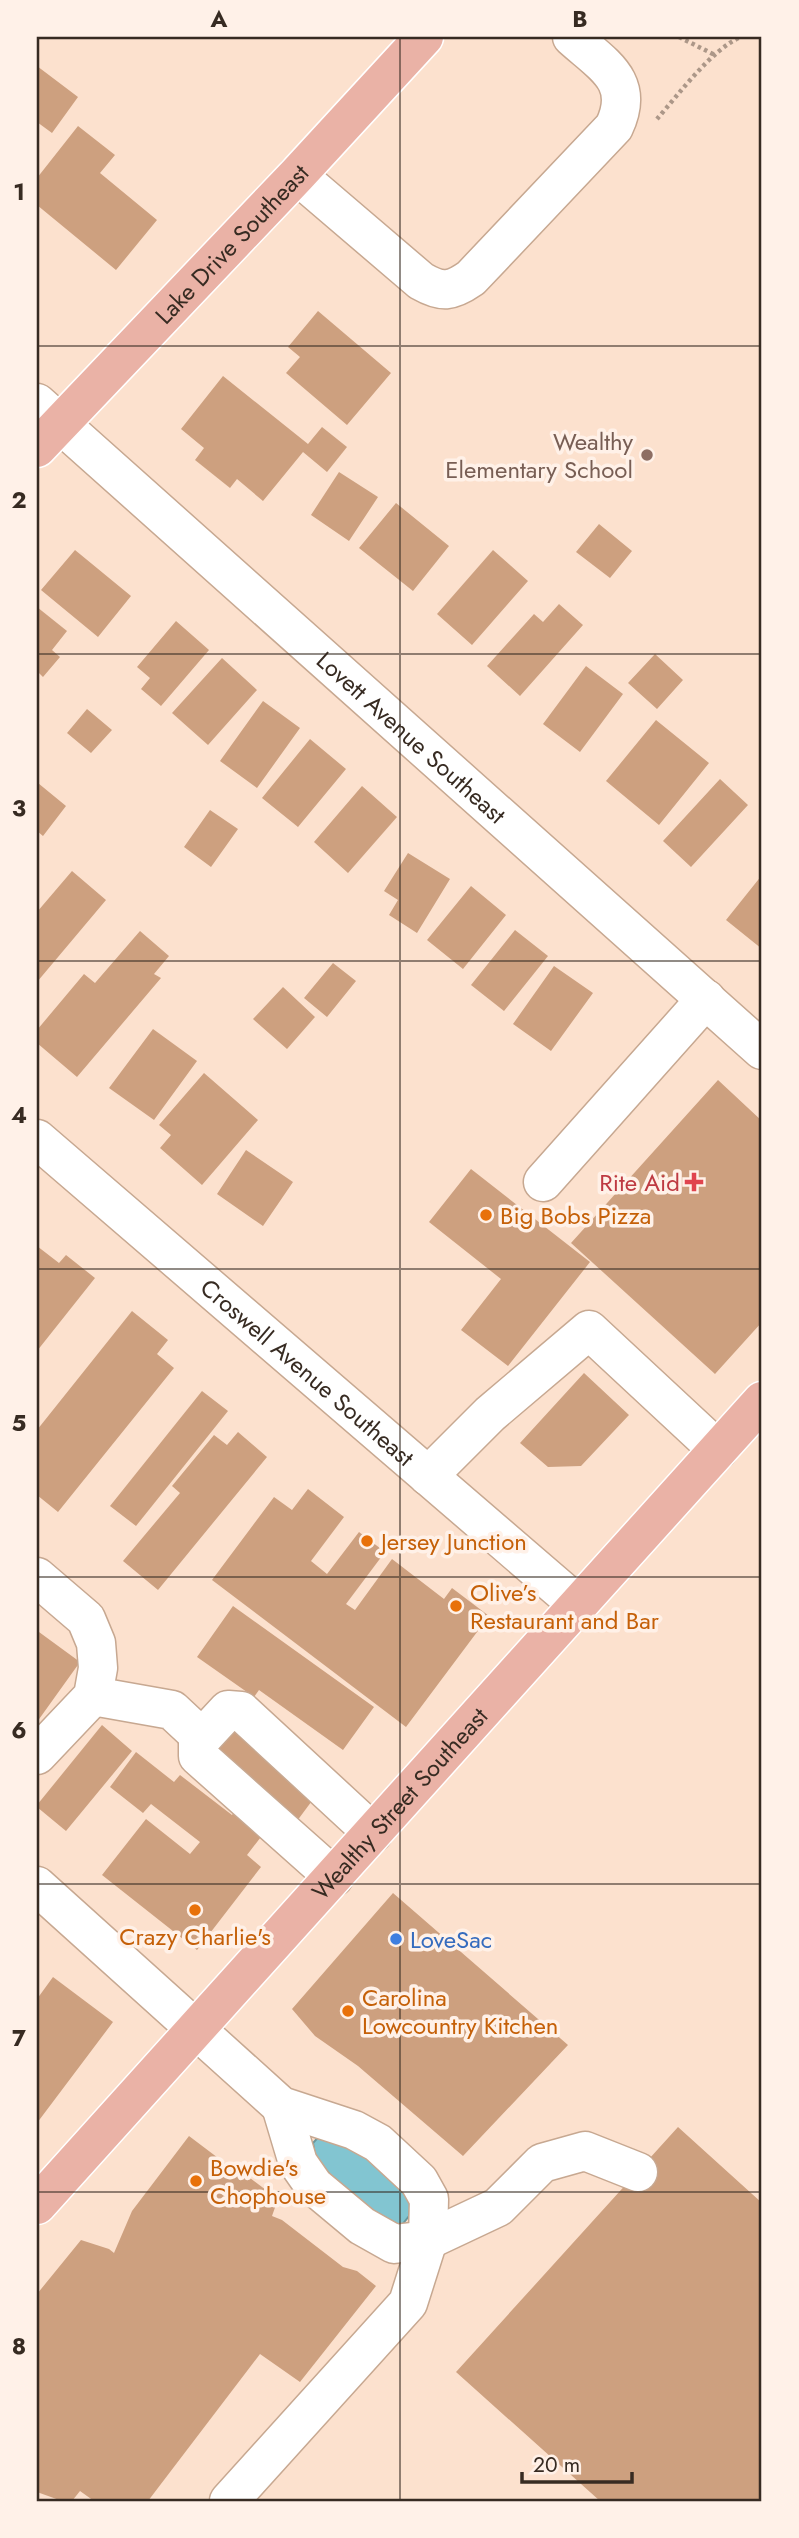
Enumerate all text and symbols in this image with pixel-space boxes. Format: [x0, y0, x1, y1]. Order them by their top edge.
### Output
text: A [210, 2, 228, 36]
text: B [572, 2, 588, 36]
street label: Lake Drive Southeast [147, 156, 317, 332]
text: 1 [13, 175, 25, 209]
place label: Wealthy Elementary School [445, 424, 633, 487]
marker: Wealthy Elementary School [639, 447, 655, 463]
text: 2 [11, 483, 27, 517]
street label: Lovett Avenue Southeast [309, 643, 514, 832]
text: 3 [12, 791, 26, 825]
text: 4 [11, 1098, 27, 1132]
place label: Rite Aid [599, 1165, 680, 1200]
marker: Rite Aid [686, 1174, 702, 1190]
place label: Big Bobs Pizza [500, 1198, 651, 1233]
marker: Big Bobs Pizza [478, 1207, 494, 1223]
street label: Croswell Avenue Southeast [193, 1270, 422, 1474]
text: 5 [12, 1406, 26, 1440]
place label: Jersey Junction [378, 1524, 527, 1559]
marker: Jersey Junction [359, 1533, 375, 1549]
place label: Olive’s Restaurant and Bar [470, 1575, 660, 1638]
marker: Olive’s Restaurant and Bar [448, 1598, 464, 1614]
street label: Wealthy Street Southeast [303, 1699, 496, 1907]
text: 6 [11, 1713, 27, 1747]
marker: Crazy Charlie's [187, 1902, 203, 1918]
place label: Crazy Charlie's [119, 1919, 271, 1954]
place label: LoveSac [410, 1922, 492, 1957]
marker: LoveSac [388, 1931, 404, 1947]
place label: Carolina Lowcountry Kitchen [362, 1980, 558, 2043]
marker: Carolina Lowcountry Kitchen [340, 2003, 356, 2019]
text: 7 [12, 2021, 26, 2055]
place label: Bowdie's Chophouse [210, 2150, 326, 2213]
marker: Bowdie's Chophouse [188, 2173, 204, 2189]
text: 8 [12, 2329, 26, 2363]
scale bar [522, 2440, 633, 2484]
text: 20 m [533, 2450, 580, 2480]

